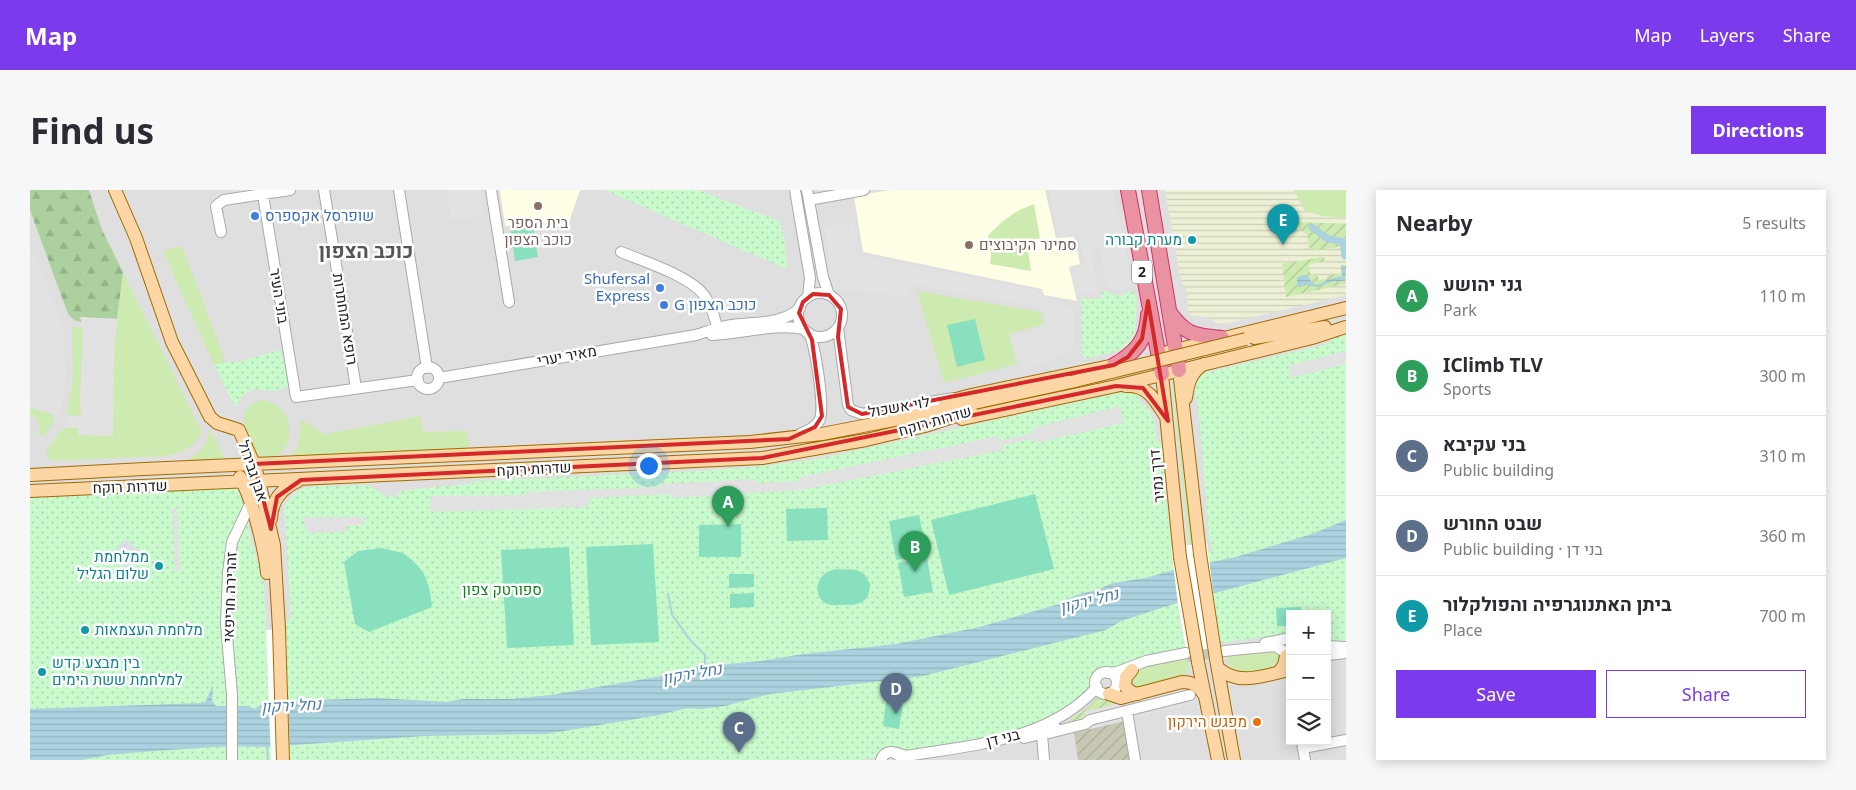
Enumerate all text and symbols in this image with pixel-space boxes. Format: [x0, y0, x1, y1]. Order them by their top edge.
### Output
text: Map [25, 19, 77, 52]
text: Map [1634, 23, 1672, 47]
text: Layers [1700, 23, 1755, 47]
text: Share [1783, 23, 1831, 47]
button: Directions [1691, 106, 1826, 154]
text: Find us [30, 107, 154, 154]
marker: בית הספר כוכב הצפון [532, 200, 544, 212]
pin: E [1267, 204, 1299, 245]
place label: שופרסל אקספרס [265, 205, 374, 225]
text: Nearby [1396, 209, 1472, 237]
marker: שופרסל אקספרס [249, 210, 261, 222]
place label: בית הספר כוכב הצפון [504, 212, 572, 249]
text: 5 results [1742, 212, 1806, 234]
place label: מערת קבורה [1105, 229, 1182, 249]
place label: סמינר הקיבוצים [979, 234, 1077, 254]
marker: מערת קבורה [1186, 234, 1198, 246]
district label: כוכב הצפון [319, 237, 413, 264]
marker: סמינר הקיבוצים [963, 239, 975, 251]
road number: 2 [1132, 260, 1152, 284]
street label: בוני העיר [266, 267, 294, 325]
place label: Shufersal Express [584, 268, 650, 305]
text: גני יהושע [1443, 271, 1523, 297]
street label: רופא המחתרות [329, 272, 363, 366]
marker: Shufersal Express [654, 282, 666, 294]
text: A [1406, 285, 1418, 307]
text: 110 m [1759, 285, 1806, 307]
place label: G כוכב הצפון [674, 294, 756, 314]
marker: G כוכב הצפון [658, 299, 670, 311]
text: Park [1443, 299, 1477, 321]
street label: מאיר יערי [536, 340, 598, 370]
text: IClimb TLV [1443, 352, 1543, 378]
text: B [1407, 365, 1417, 387]
text: 300 m [1759, 365, 1806, 387]
text: Sports [1443, 378, 1491, 400]
street label: לוי אשכול [866, 391, 932, 421]
street label: שדרות רוקח [896, 400, 974, 440]
text: בני עקיבא [1443, 431, 1526, 457]
street label: אבן גבירול [234, 437, 274, 504]
text: C [1407, 445, 1417, 467]
text: 310 m [1759, 445, 1806, 467]
street label: דרך נמיר [1144, 448, 1168, 504]
your location [636, 453, 662, 479]
street label: שדרות רוקח [496, 456, 572, 480]
text: Public building [1443, 459, 1554, 481]
street label: שדרות רוקח [92, 475, 168, 497]
pin: A [712, 486, 744, 527]
text: שבט החורש [1443, 510, 1542, 536]
text: D [1406, 525, 1418, 547]
text: 360 m [1759, 525, 1806, 547]
pin: B [899, 531, 931, 572]
text: Public building · בני דן [1443, 538, 1603, 560]
place label: ממלחמת שלום הגליל [77, 546, 149, 583]
street label: זהרירה חריפאי [217, 551, 241, 643]
marker: ממלחמת שלום הגליל [153, 560, 165, 572]
park label: ספורטק צפון [462, 579, 542, 599]
water label: נחל ירקון [1057, 582, 1122, 618]
text: ביתן האתנוגרפיה והפולקלור [1443, 591, 1672, 617]
text: E [1408, 605, 1416, 627]
text: 700 m [1759, 605, 1806, 627]
map controls [1286, 610, 1331, 745]
button: + [1286, 610, 1331, 655]
place label: מלחמת העצמאות [95, 619, 203, 639]
text: Place [1443, 619, 1483, 641]
marker: מלחמת העצמאות [79, 624, 91, 636]
place label: בין מבצע קדש למלחמת ששת הימים [52, 652, 183, 689]
button: − [1286, 655, 1331, 700]
water label: נחל ירקון [661, 657, 725, 689]
marker: בין מבצע קדש למלחמת ששת הימים [36, 666, 48, 678]
button: Save [1396, 670, 1596, 718]
button: Share [1606, 670, 1806, 718]
pin: D [880, 673, 912, 714]
water label: נחל ירקון [261, 692, 323, 718]
button: layers [1286, 700, 1331, 745]
place label: מפגש הירקון [1168, 711, 1247, 731]
pin: C [723, 712, 755, 753]
marker: מפגש הירקון [1251, 716, 1263, 728]
street label: בני דן [984, 723, 1022, 751]

